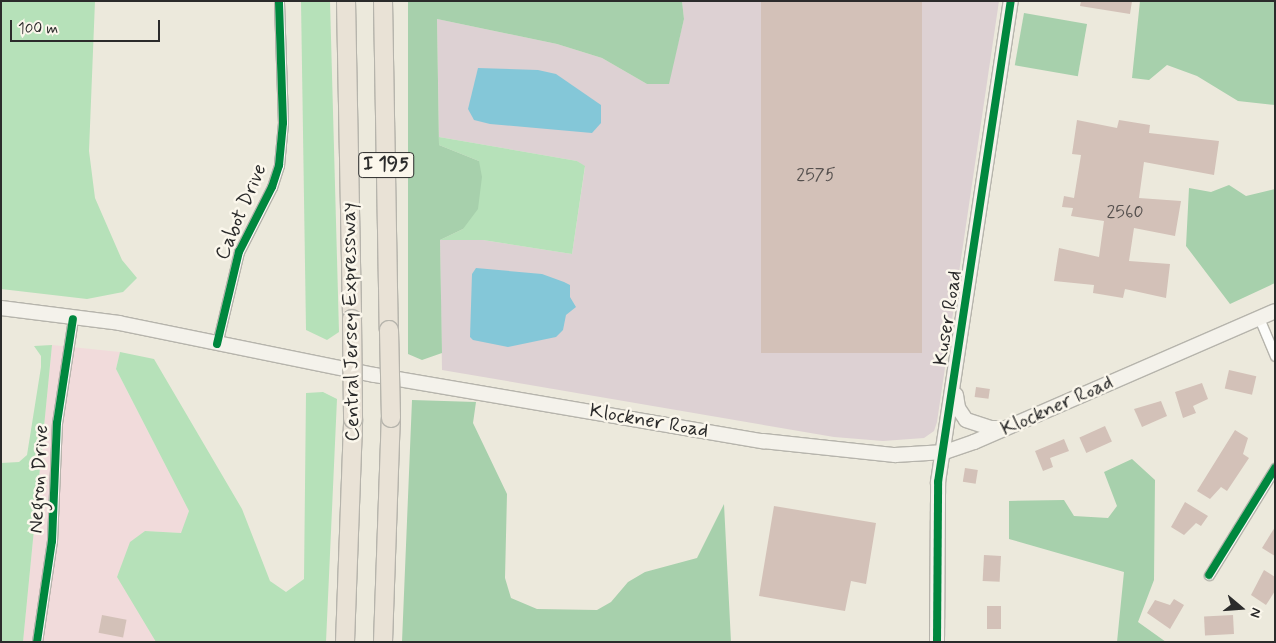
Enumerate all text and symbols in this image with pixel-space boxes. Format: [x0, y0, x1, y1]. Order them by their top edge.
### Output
scale bar [12, 10, 162, 42]
text: 100 m [18, 19, 58, 39]
road number: I 195 [357, 148, 415, 182]
street label: Cabot Drive [210, 160, 272, 264]
house number: 2575 [796, 164, 836, 186]
house number: 2560 [1107, 201, 1143, 223]
street label: Central Jersey Expressway [337, 202, 365, 442]
street label: Kuser Road [929, 269, 967, 367]
street label: Klockner Road [997, 371, 1117, 441]
street label: Klockner Road [588, 399, 710, 443]
street label: Negron Drive [24, 425, 54, 533]
north arrow [1216, 583, 1266, 633]
text: N [1245, 605, 1265, 620]

